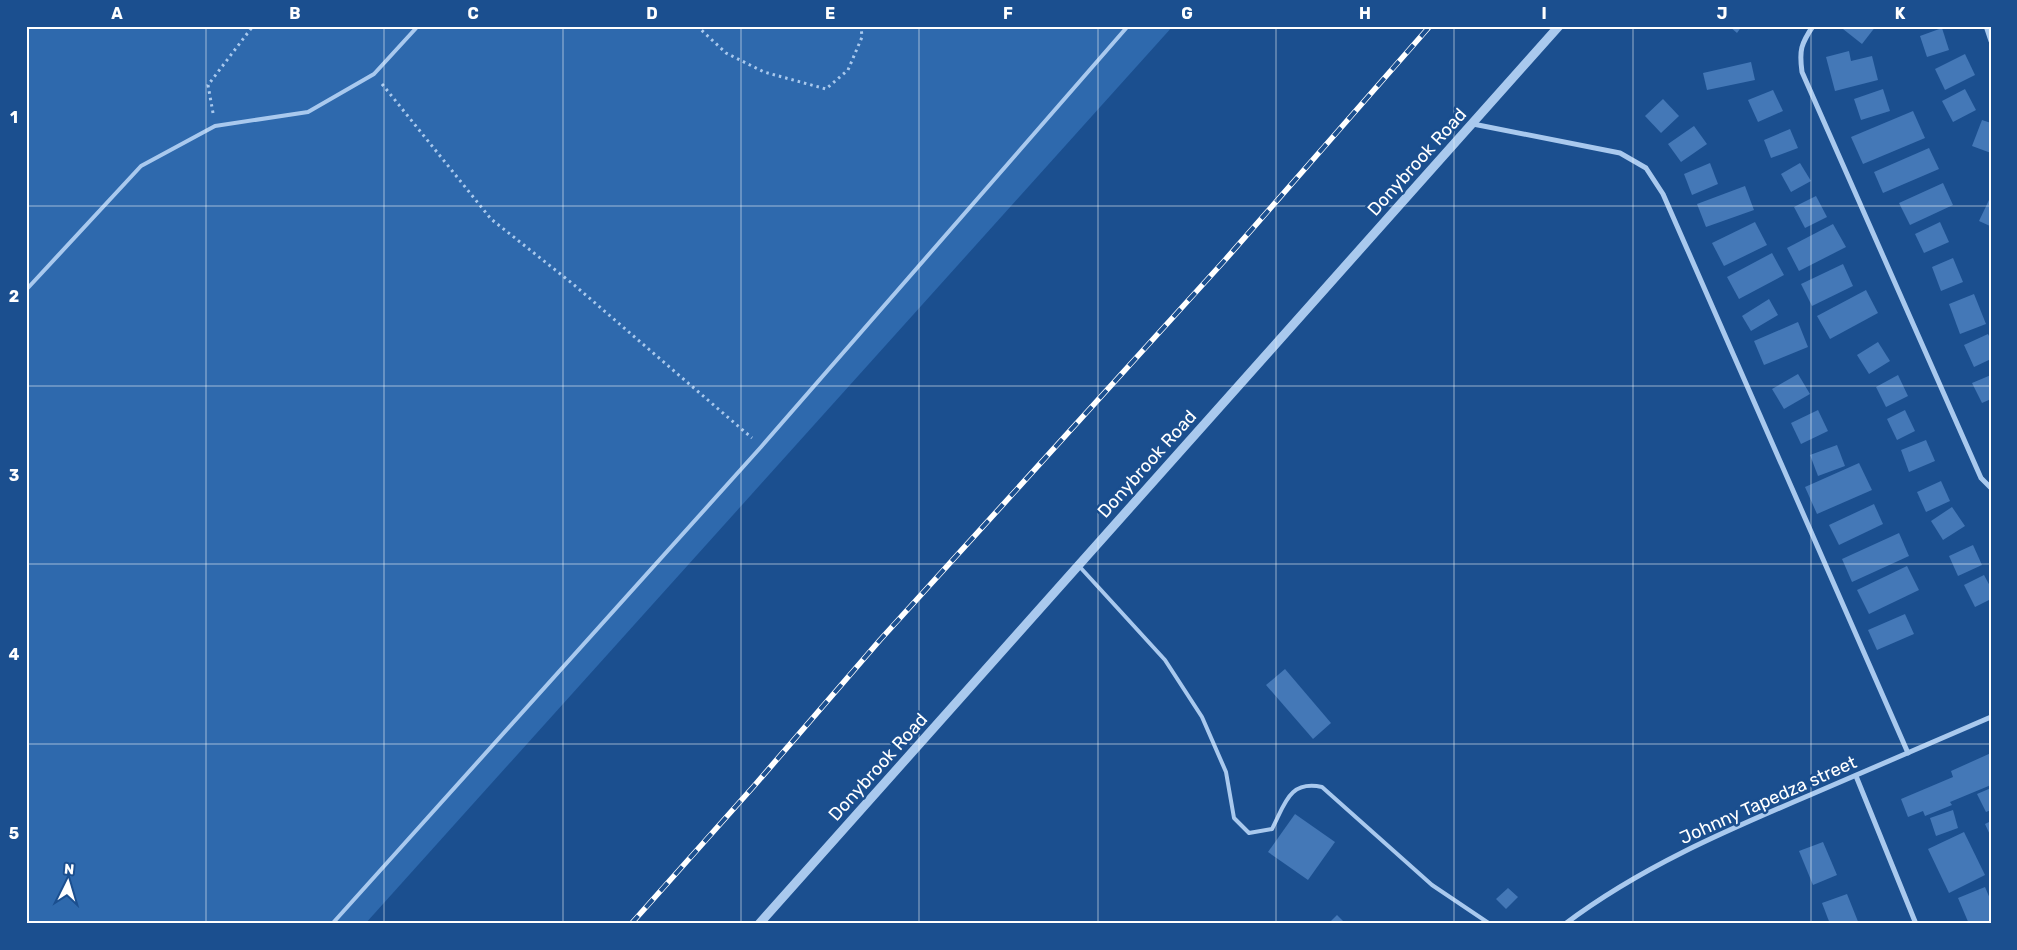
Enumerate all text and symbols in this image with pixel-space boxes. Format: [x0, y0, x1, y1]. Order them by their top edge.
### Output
text: A [111, 4, 123, 23]
text: B [289, 4, 301, 23]
text: C [467, 4, 479, 23]
text: D [646, 4, 658, 23]
text: E [825, 4, 835, 23]
text: F [1003, 4, 1013, 23]
text: G [1181, 4, 1193, 23]
text: H [1359, 4, 1371, 23]
text: I [1541, 4, 1547, 23]
text: J [1717, 4, 1727, 23]
text: K [1895, 4, 1906, 23]
street label: Donybrook Road [1363, 104, 1471, 220]
text: 1 [10, 108, 18, 127]
text: 2 [9, 287, 19, 306]
street label: Donybrook Road [1093, 406, 1201, 522]
text: 3 [9, 466, 19, 485]
text: 4 [9, 645, 20, 664]
street label: Donybrook Road [824, 709, 932, 825]
street label: Johnny Tapedza street [1676, 751, 1860, 849]
text: 5 [9, 824, 19, 843]
north arrow [42, 858, 92, 908]
text: N [63, 861, 75, 878]

